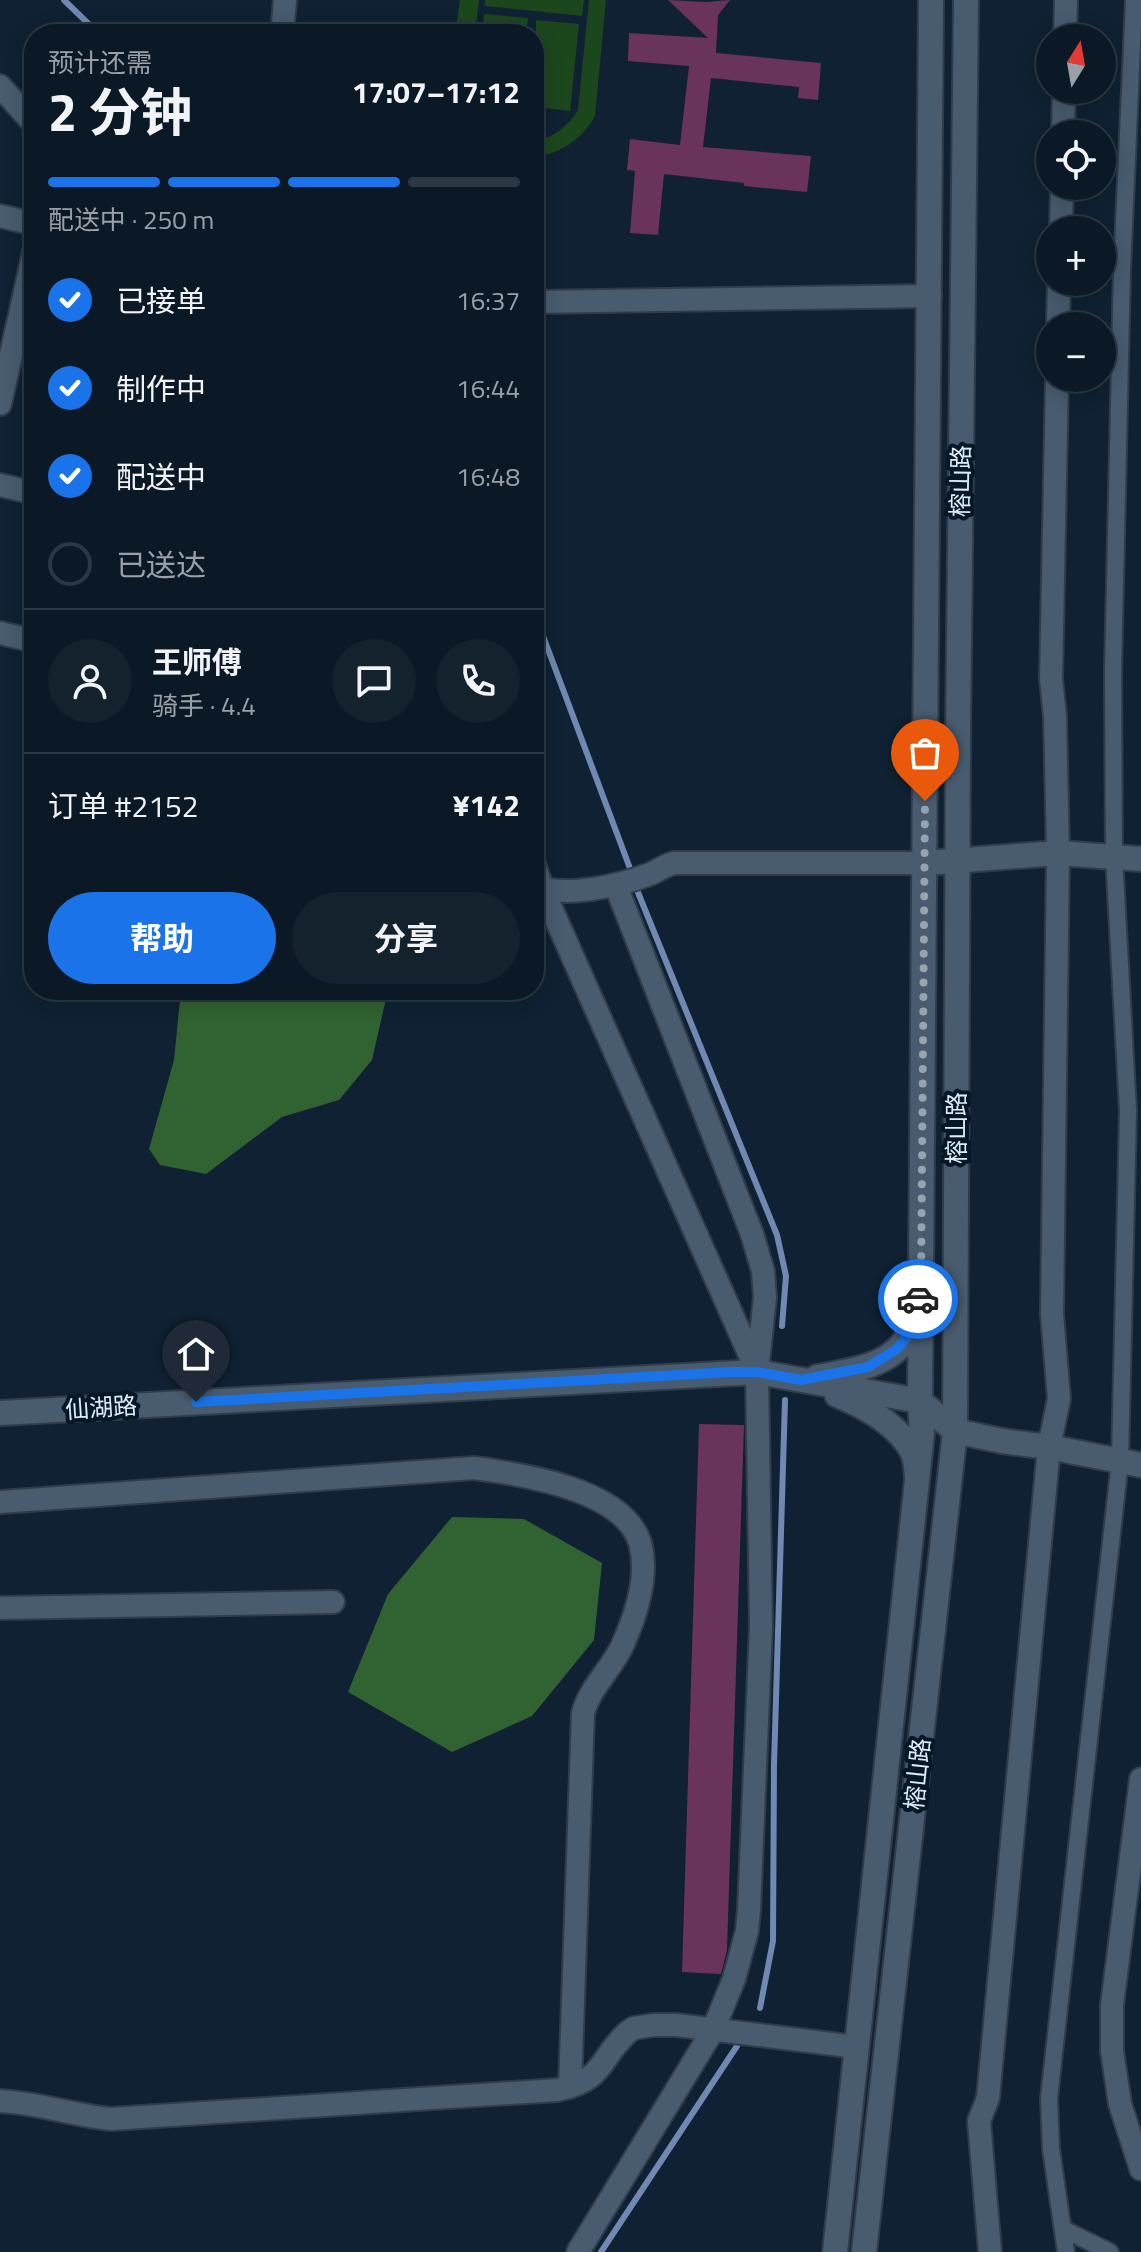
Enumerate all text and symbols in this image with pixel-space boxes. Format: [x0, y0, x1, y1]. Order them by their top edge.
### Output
north arrow [1036, 24, 1116, 104]
map controls [1036, 24, 1116, 392]
text: 预计还需 [48, 43, 152, 82]
text: 17:07–17:12 [352, 69, 520, 115]
text: 2 分钟 [48, 72, 193, 151]
button: locate [1036, 120, 1116, 200]
text: 配送中 · 250 m [48, 200, 214, 239]
button: + [1036, 216, 1116, 296]
icon: check [48, 278, 92, 322]
text: 已接单 [116, 278, 206, 324]
text: 16:37 [456, 281, 520, 320]
button: − [1036, 312, 1116, 392]
icon: check [48, 366, 92, 410]
text: 制作中 [116, 366, 206, 412]
text: 16:44 [456, 369, 520, 408]
street label: 榕山路 [941, 445, 979, 517]
icon: check [48, 454, 92, 498]
text: 配送中 [116, 454, 206, 500]
text: 16:48 [456, 457, 520, 496]
text: 已送达 [116, 542, 206, 588]
button: person [48, 639, 132, 723]
text: 王师傅 [152, 639, 242, 685]
button: chat [332, 639, 416, 723]
button: phone [436, 639, 520, 723]
text: 骑手 · 4.4 [152, 686, 256, 725]
pin [891, 719, 959, 801]
icon: bag [903, 731, 947, 775]
text: ¥142 [453, 782, 520, 828]
text: 订单 #2152 [48, 783, 199, 829]
button: 帮助 [48, 892, 276, 984]
button: 分享 [292, 892, 520, 984]
street label: 榕山路 [938, 1092, 974, 1164]
courier [878, 1259, 958, 1339]
icon: car [896, 1277, 940, 1321]
pin [162, 1320, 230, 1402]
icon: home [174, 1332, 218, 1376]
street label: 仙湖路 [64, 1387, 138, 1427]
street label: 榕山路 [895, 1736, 939, 1812]

